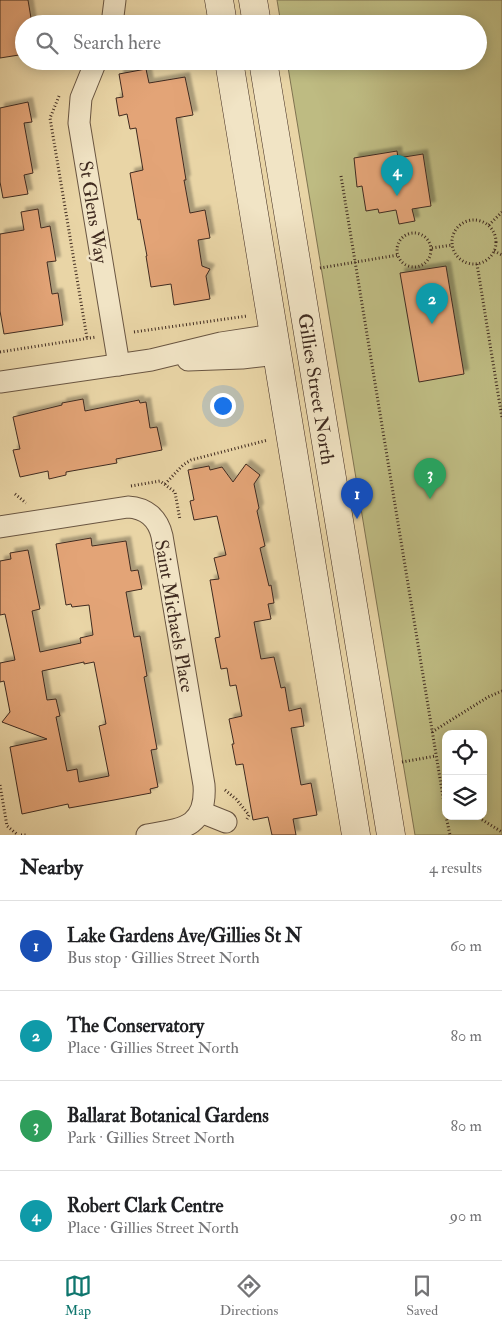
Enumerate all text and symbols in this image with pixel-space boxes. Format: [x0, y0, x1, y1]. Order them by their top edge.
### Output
search box [15, 15, 487, 70]
icon: search [33, 29, 61, 57]
text: Search here [73, 31, 161, 55]
pin: 4 [381, 155, 413, 196]
street label: St Glens Way [73, 159, 113, 266]
pin: 2 [416, 283, 448, 324]
street label: Gillies Street North [292, 312, 340, 467]
your location [210, 393, 236, 419]
pin: 3 [414, 458, 446, 499]
pin: 1 [341, 478, 373, 519]
street label: Saint Michaels Place [149, 538, 199, 695]
map controls [442, 730, 487, 820]
button: locate [442, 730, 487, 775]
button: layers [442, 775, 487, 820]
text: Nearby [20, 854, 83, 881]
text: 4 results [429, 858, 482, 878]
text: Lake Gardens Ave/Gillies St N [67, 924, 302, 948]
text: 1 [33, 936, 39, 956]
text: 60 m [450, 936, 482, 956]
text: Bus stop · Gillies Street North [67, 948, 260, 968]
text: The Conservatory [67, 1014, 204, 1038]
text: 2 [32, 1026, 40, 1046]
text: 80 m [451, 1026, 482, 1046]
text: Place · Gillies Street North [67, 1038, 239, 1058]
text: Ballarat Botanical Gardens [67, 1104, 269, 1128]
text: 3 [33, 1116, 39, 1136]
text: 80 m [451, 1116, 482, 1136]
text: Park · Gillies Street North [67, 1128, 235, 1148]
text: Robert Clark Centre [67, 1194, 223, 1218]
text: 4 [32, 1206, 40, 1226]
text: 90 m [450, 1206, 482, 1226]
text: Place · Gillies Street North [67, 1218, 239, 1238]
tab: Map [64, 1272, 92, 1319]
tab: Directions [220, 1272, 278, 1319]
tab: Saved [406, 1272, 438, 1319]

